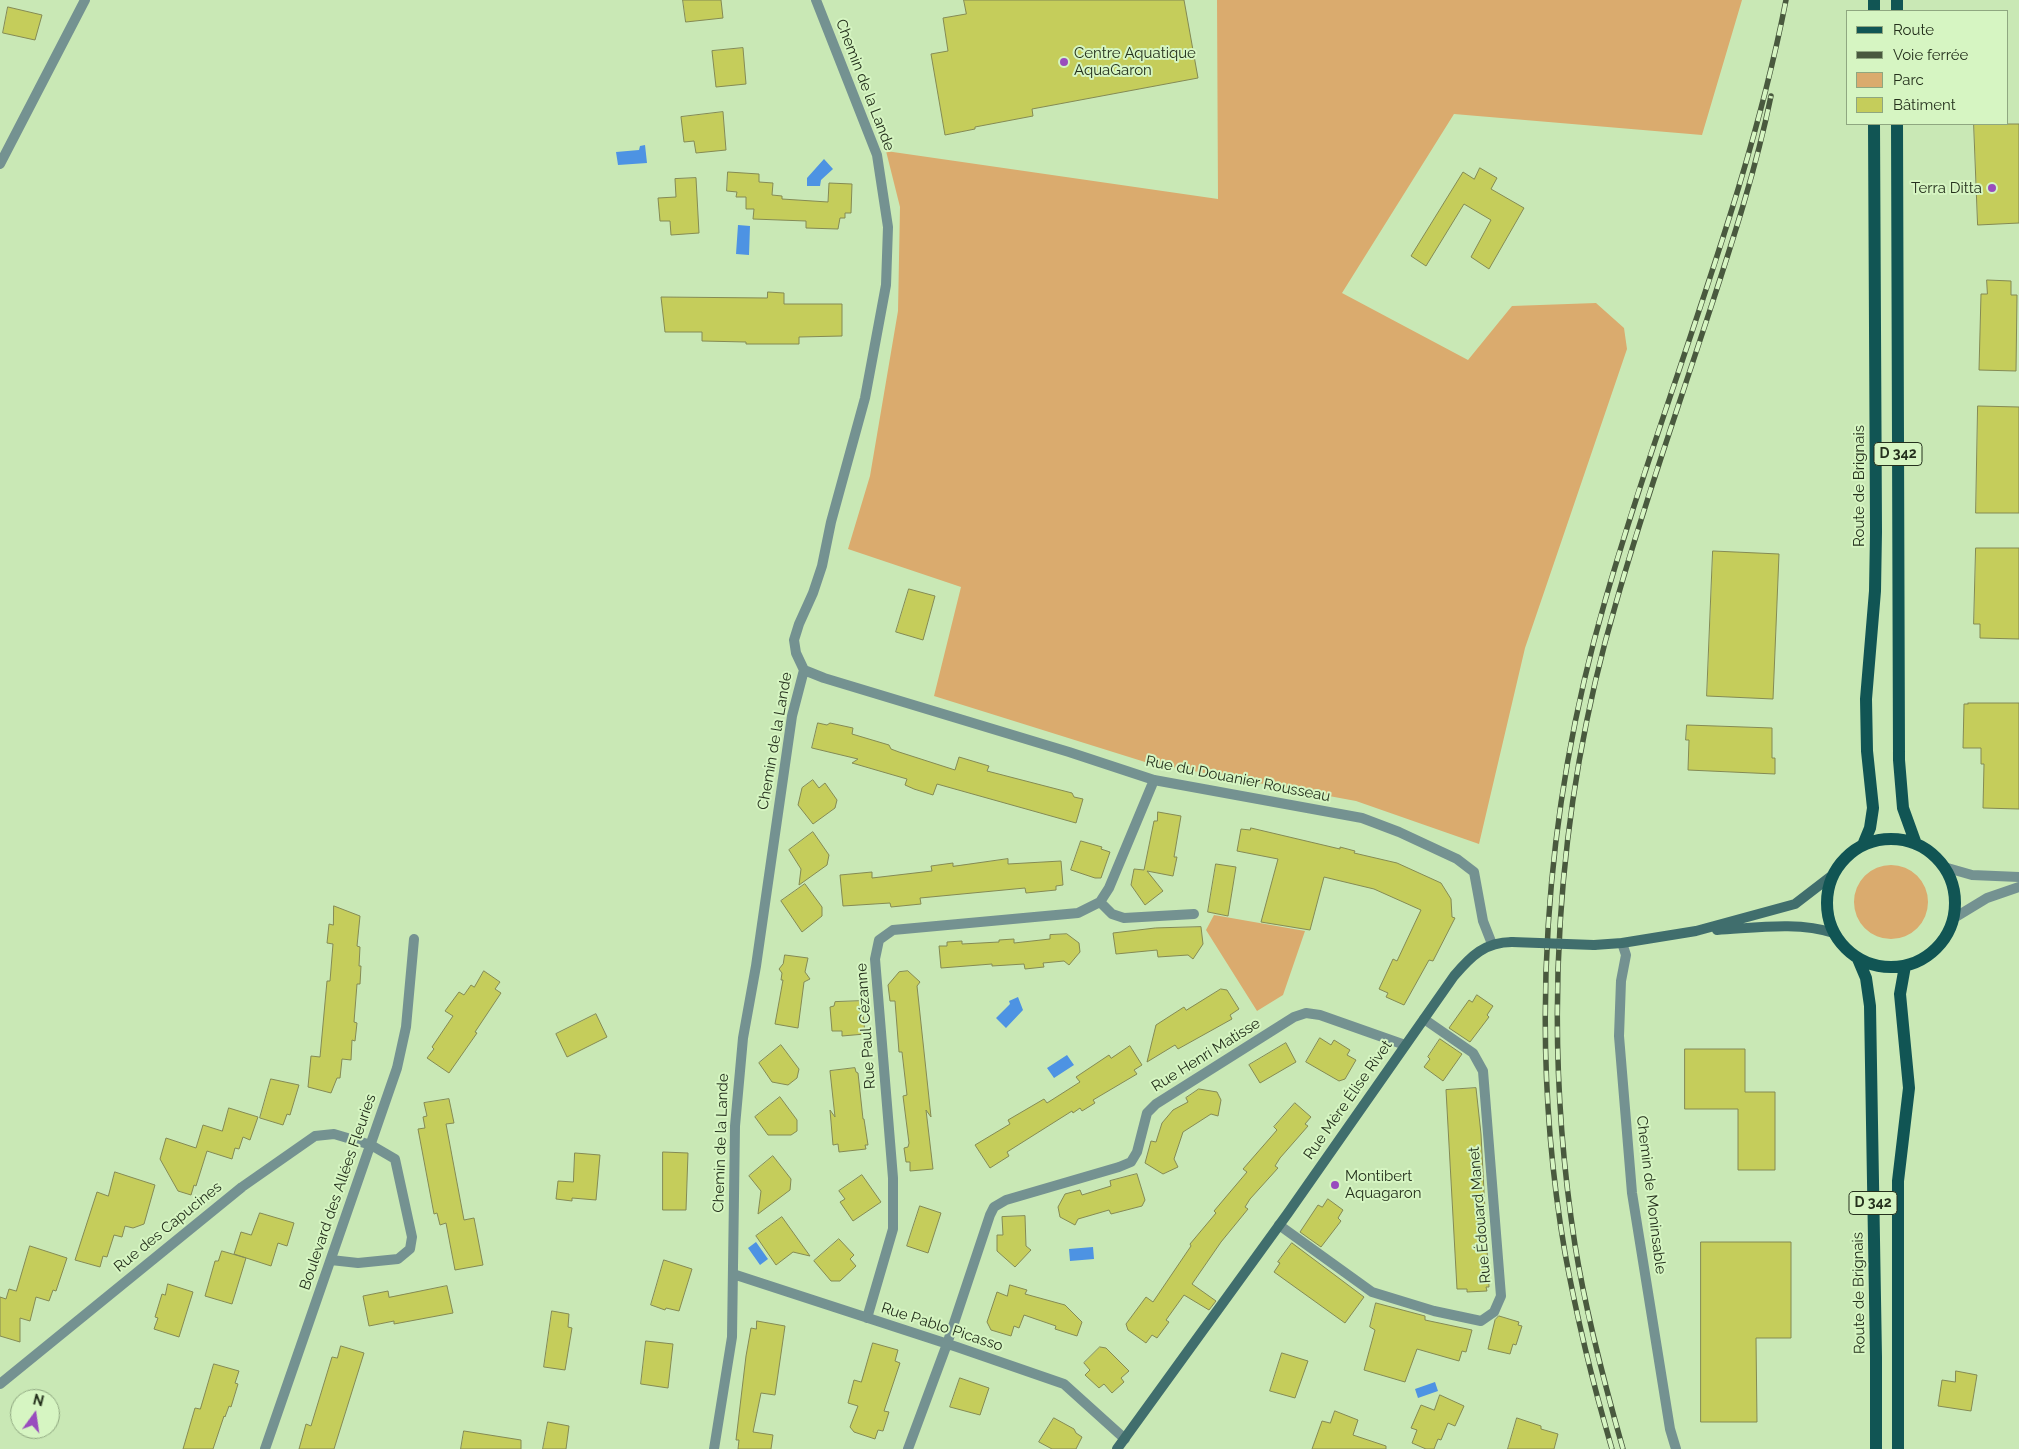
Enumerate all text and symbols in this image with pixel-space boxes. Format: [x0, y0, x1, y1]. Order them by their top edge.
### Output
legend [1846, 10, 2009, 125]
street label: Chemin de la Lande [832, 17, 898, 153]
text: Route [1893, 21, 1934, 39]
place label: Centre Aquatique AquaGaron [1074, 44, 1196, 79]
text: Voie ferrée [1893, 46, 1968, 64]
marker: Centre Aquatique AquaGaron [1058, 56, 1070, 68]
text: Parc [1893, 71, 1924, 89]
text: Bâtiment [1893, 96, 1956, 114]
place label: Terra Ditta [1911, 179, 1982, 197]
marker: Terra Ditta [1986, 182, 1998, 194]
street label: Route de Brignais [1850, 425, 1868, 547]
road number: D 342 [1874, 442, 1922, 466]
street label: Chemin de la Lande [754, 671, 796, 811]
street label: Rue du Douanier Rousseau [1144, 752, 1332, 806]
street label: Rue Paul Cézanne [853, 962, 879, 1090]
street label: Rue Henri Matisse [1148, 1014, 1264, 1096]
street label: Rue Mère Élise Rivet [1300, 1037, 1396, 1163]
street label: Chemin de la Lande [710, 1073, 732, 1213]
street label: Boulevard des Allées Fleuries [296, 1092, 380, 1292]
street label: Chemin de Moninsable [1632, 1115, 1670, 1275]
street label: Rue Édouard Manet [1465, 1146, 1495, 1284]
place label: Montibert Aquagaron [1345, 1167, 1421, 1202]
street label: Rue des Capucines [111, 1178, 225, 1276]
marker: Montibert Aquagaron [1329, 1179, 1341, 1191]
road number: D 342 [1849, 1192, 1897, 1214]
street label: Route de Brignais [1849, 1232, 1869, 1354]
street label: Rue Pablo Picasso [879, 1299, 1005, 1355]
north arrow [10, 1389, 60, 1439]
text: N [31, 1391, 46, 1409]

